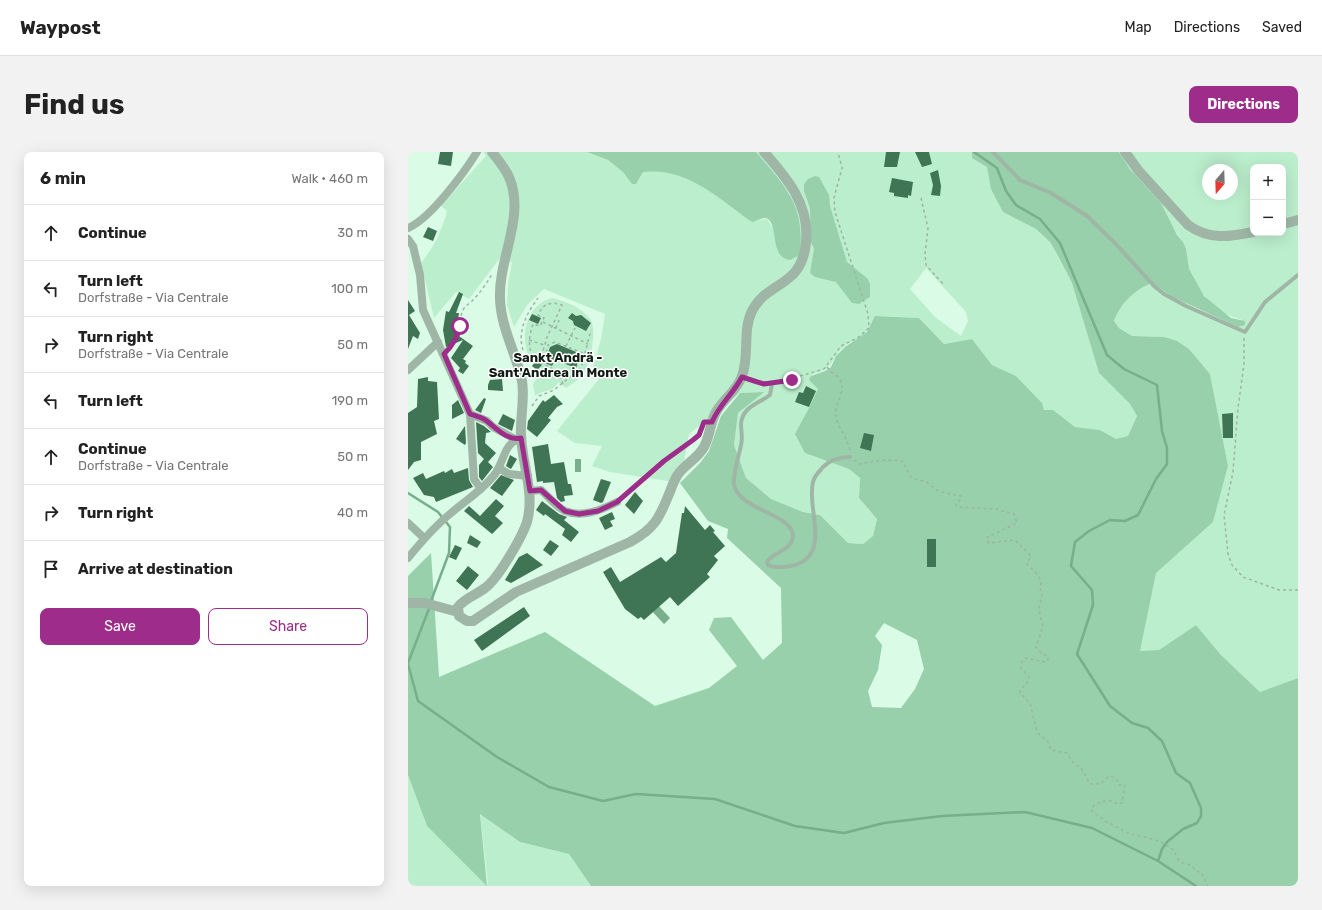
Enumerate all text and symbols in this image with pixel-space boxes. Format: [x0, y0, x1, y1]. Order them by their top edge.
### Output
text: Waypost [20, 16, 101, 39]
text: Map [1125, 19, 1152, 36]
text: Directions [1174, 19, 1240, 36]
text: Saved [1262, 19, 1302, 36]
button: Directions [1189, 86, 1298, 123]
text: Find us [24, 88, 124, 121]
north arrow [1202, 164, 1238, 200]
map controls [1250, 164, 1286, 236]
button: + [1250, 164, 1286, 200]
text: 6 min [40, 168, 86, 188]
text: Walk · 460 m [291, 171, 368, 186]
button: − [1250, 200, 1286, 236]
icon: ahead [40, 222, 62, 244]
text: Continue [78, 224, 147, 242]
text: 30 m [337, 225, 368, 240]
text: Turn left [78, 272, 143, 290]
icon: left [40, 278, 62, 300]
text: 100 m [331, 281, 368, 296]
text: Dorfstraße - Via Centrale [78, 290, 229, 305]
route start [451, 317, 469, 335]
text: Turn right [78, 328, 153, 346]
icon: right [40, 334, 62, 356]
text: 50 m [337, 337, 368, 352]
text: Dorfstraße - Via Centrale [78, 346, 229, 361]
district label: Sankt Andrä - Sant'Andrea in Monte [489, 350, 628, 380]
route end [783, 371, 801, 389]
icon: left [40, 390, 62, 412]
text: Turn left [78, 392, 143, 410]
text: 190 m [332, 393, 368, 408]
text: Continue [78, 440, 147, 458]
icon: ahead [40, 446, 62, 468]
text: 50 m [337, 449, 368, 464]
text: Dorfstraße - Via Centrale [78, 458, 229, 473]
icon: right [40, 502, 62, 524]
text: Turn right [78, 504, 153, 522]
text: 40 m [337, 505, 368, 520]
icon: arrive [40, 558, 62, 580]
text: Arrive at destination [78, 560, 233, 578]
button: Save [40, 608, 200, 645]
button: Share [208, 608, 368, 645]

